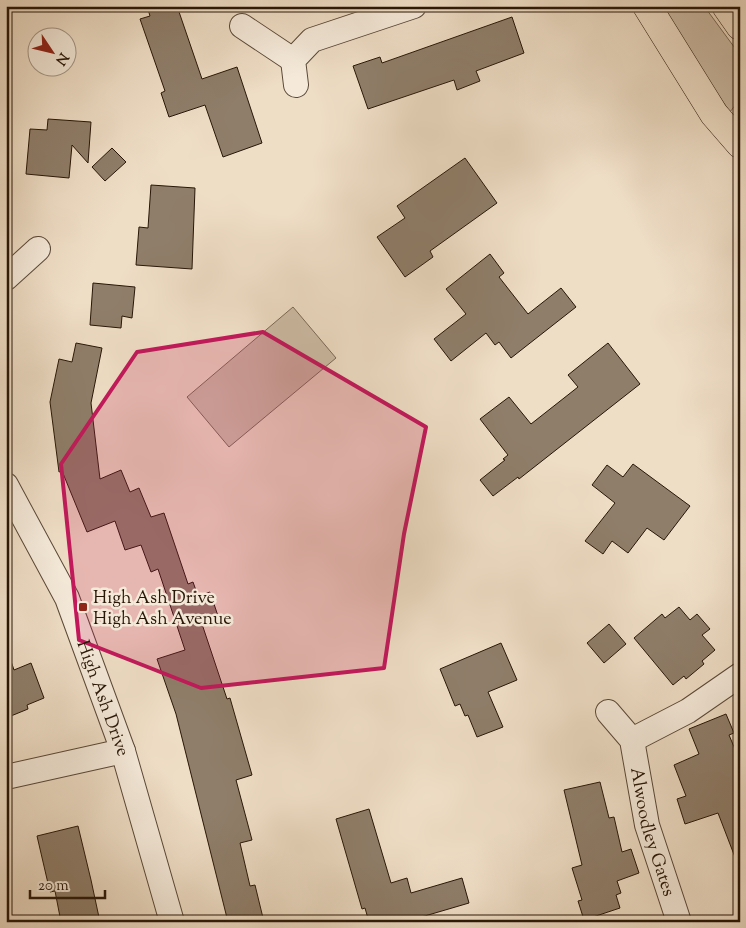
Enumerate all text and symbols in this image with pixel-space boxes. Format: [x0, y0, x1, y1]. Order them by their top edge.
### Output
north arrow [28, 28, 78, 78]
text: N [50, 48, 72, 69]
place label: High Ash Drive High Ash Avenue [93, 586, 232, 633]
marker: High Ash Drive High Ash Avenue [77, 601, 89, 613]
street label: High Ash Drive [69, 637, 135, 760]
street label: Alwoodley Gates [622, 765, 681, 900]
scale bar [30, 868, 105, 900]
text: 20 m [38, 876, 69, 897]

